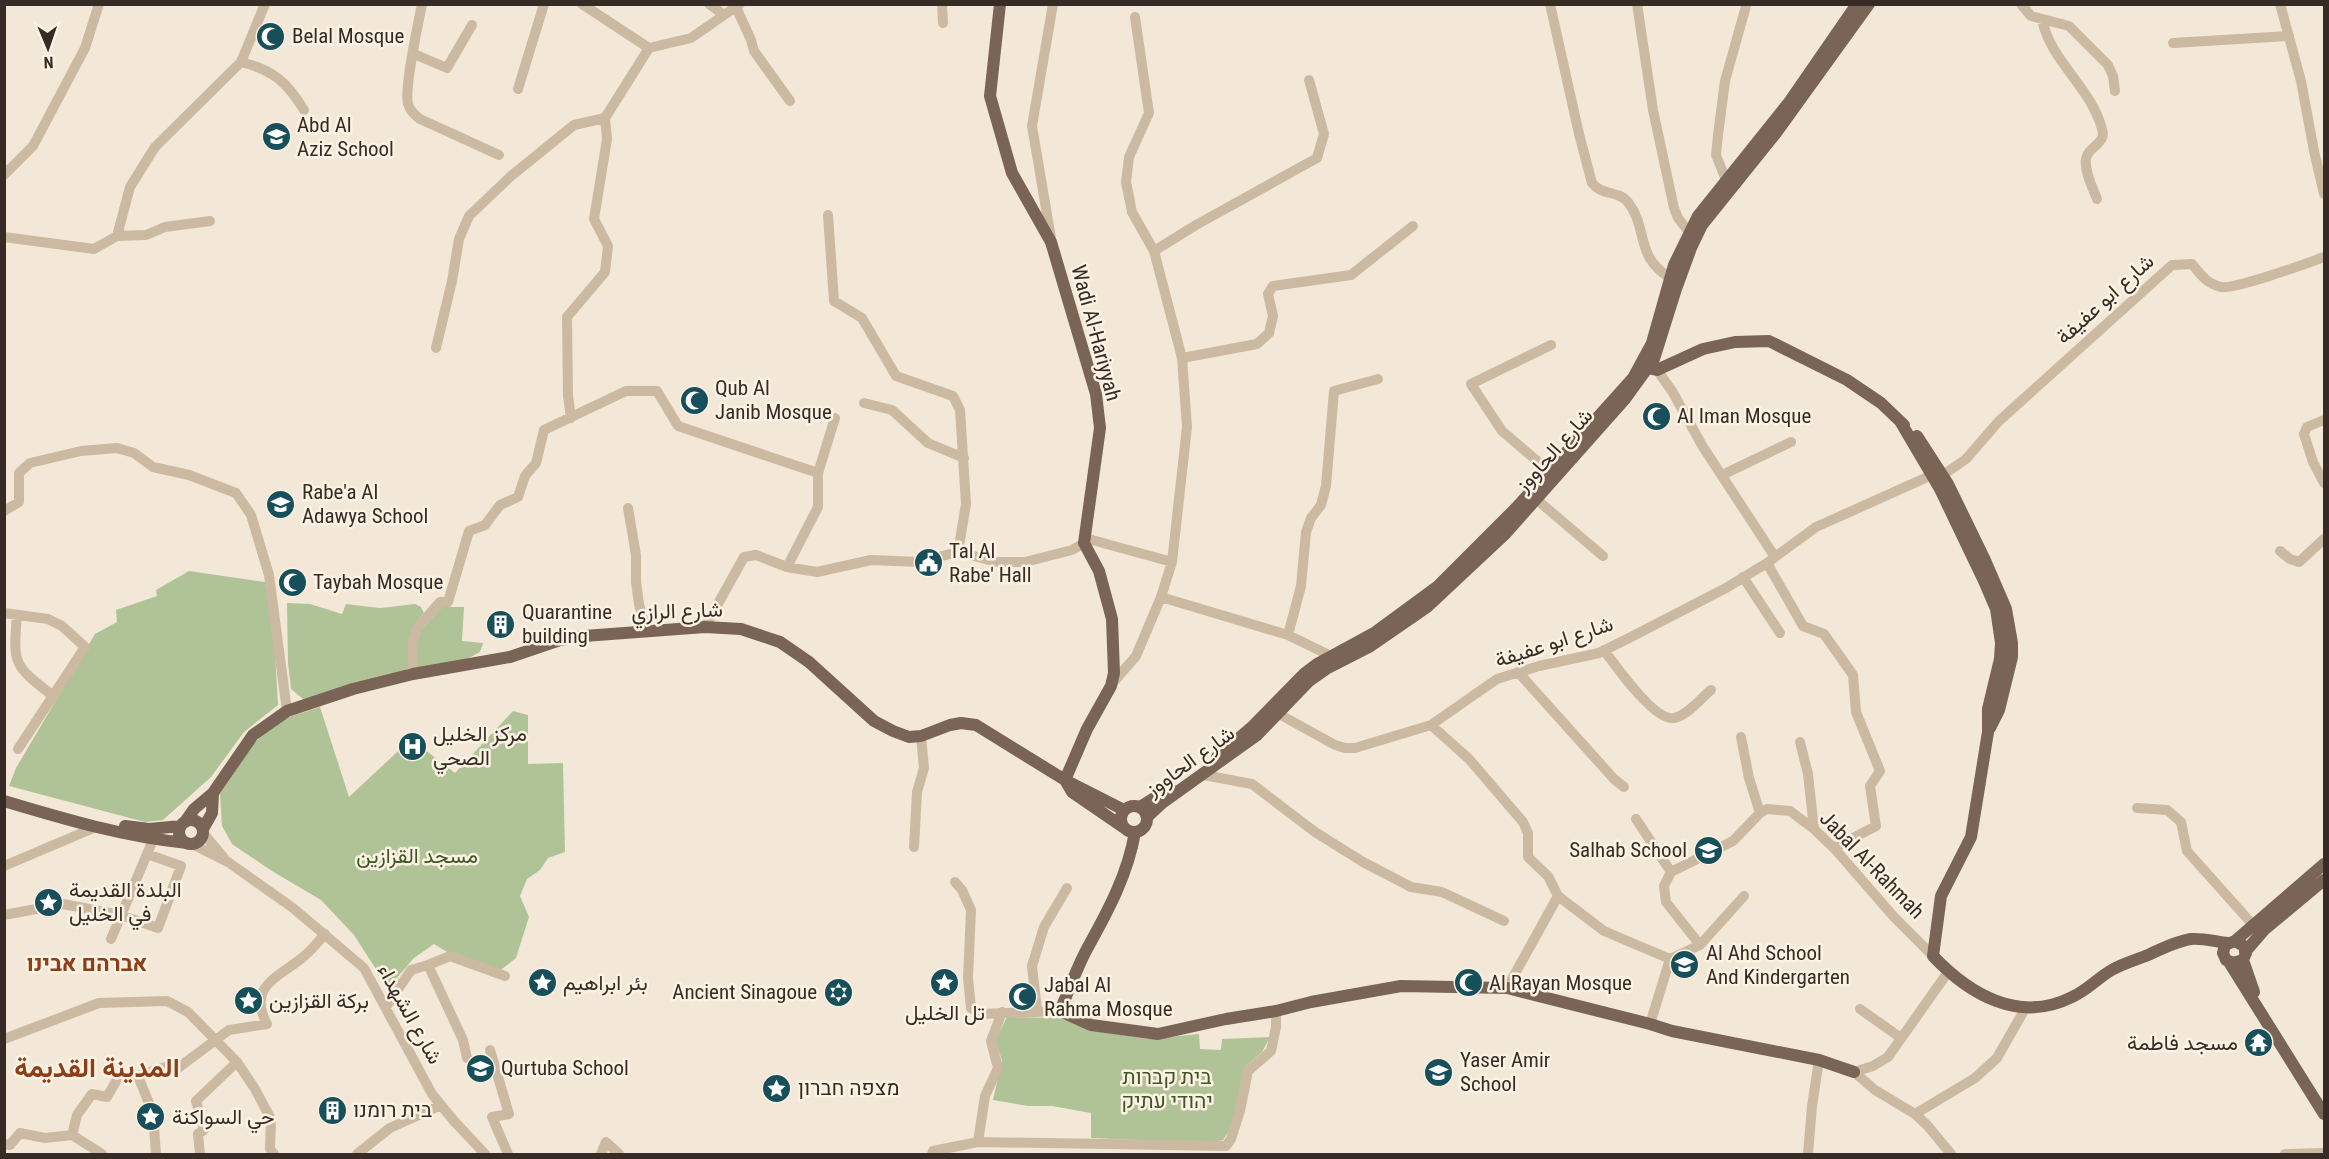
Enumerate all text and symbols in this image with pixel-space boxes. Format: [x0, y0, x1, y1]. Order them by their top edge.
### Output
north arrow [18, 18, 78, 78]
mosque icon: Belal Mosque [255, 20, 287, 52]
place label: Belal Mosque [292, 24, 404, 48]
text: N [43, 53, 54, 72]
place label: Abd Al Aziz School [297, 113, 394, 161]
school or university icon: Abd Al Aziz School [260, 121, 292, 153]
street label: شارع ابو عفيفة [2051, 249, 2160, 350]
street label: Wadi Al-Hariyyah [1066, 262, 1126, 404]
place label: Qub Al Janib Mosque [715, 376, 832, 424]
mosque icon: Qub Al Janib Mosque [678, 384, 710, 416]
mosque icon: Al Iman Mosque [1640, 400, 1672, 432]
street label: شارع الحاووز [1510, 403, 1599, 499]
place label: Al Iman Mosque [1677, 404, 1812, 428]
place label: Rabe'a Al Adawya School [302, 480, 428, 528]
school or university icon: Rabe'a Al Adawya School [265, 488, 297, 520]
place label: Tal Al Rabe' Hall [949, 539, 1031, 587]
public building icon: Tal Al Rabe' Hall [912, 547, 944, 579]
mosque icon: Taybah Mosque [276, 566, 308, 598]
place label: Taybah Mosque [313, 570, 443, 594]
street label: شارع الرازي [631, 597, 723, 630]
place label: Quarantine building [522, 600, 612, 648]
building icon: Quarantine building [485, 608, 517, 640]
street label: شارع ابو عفيفة [1492, 612, 1617, 674]
street label: شارع الحاووز [1140, 721, 1240, 803]
place label: مركز الخليل الصحي [433, 722, 527, 775]
hospital icon: مركز الخليل الصحي [396, 730, 428, 762]
street label: Jabal Al-Rahmah [1815, 806, 1929, 924]
school or university icon: Salhab School [1692, 834, 1724, 866]
place label: Salhab School [1569, 838, 1687, 862]
park label: مسجد القزازين [356, 844, 478, 869]
place label: البلدة القديمة في الخليل [69, 878, 182, 931]
place icon: البلدة القديمة في الخليل [32, 886, 64, 918]
place label: Al Ahd School And Kindergarten [1706, 941, 1850, 989]
school or university icon: Al Ahd School And Kindergarten [1669, 949, 1701, 981]
district label: אברהם אבינו [27, 951, 147, 976]
street label: شارع الشهداء [371, 960, 447, 1069]
place icon: تل الخليل [929, 966, 961, 998]
place icon: بئر ابراهيم [526, 967, 558, 999]
mosque icon: Al Rayan Mosque [1452, 967, 1484, 999]
place label: بئر ابراهيم [563, 971, 648, 997]
place label: Al Rayan Mosque [1489, 971, 1632, 995]
place label: Jabal Al Rahma Mosque [1044, 973, 1173, 1021]
synagogue icon: Ancient Sinagoue [822, 976, 854, 1008]
place label: Ancient Sinagoue [672, 980, 817, 1004]
mosque icon: Jabal Al Rahma Mosque [1007, 981, 1039, 1013]
place icon: بركة القزازين [232, 985, 264, 1017]
place label: بركة القزازين [269, 989, 369, 1014]
place label: تل الخليل [905, 1001, 985, 1025]
temple icon: مسجد فاطمة [2243, 1027, 2275, 1059]
place label: مسجد فاطمة [2127, 1031, 2238, 1055]
place label: Yaser Amir School [1460, 1048, 1550, 1096]
district label: المدينة القديمة [14, 1052, 180, 1084]
school or university icon: Qurtuba School [464, 1052, 496, 1084]
place label: Qurtuba School [501, 1056, 629, 1080]
school or university icon: Yaser Amir School [1423, 1056, 1455, 1088]
park label: בית קברות יהודי עתיק [1121, 1065, 1213, 1113]
place icon: מצפה חברון [761, 1072, 793, 1104]
place label: מצפה חברון [798, 1076, 899, 1100]
building icon: בית רומנו [316, 1094, 348, 1126]
place label: בית רומנו [353, 1098, 432, 1122]
place icon: حي السواكنة [135, 1101, 167, 1133]
place label: حي السواكنة [172, 1105, 275, 1134]

